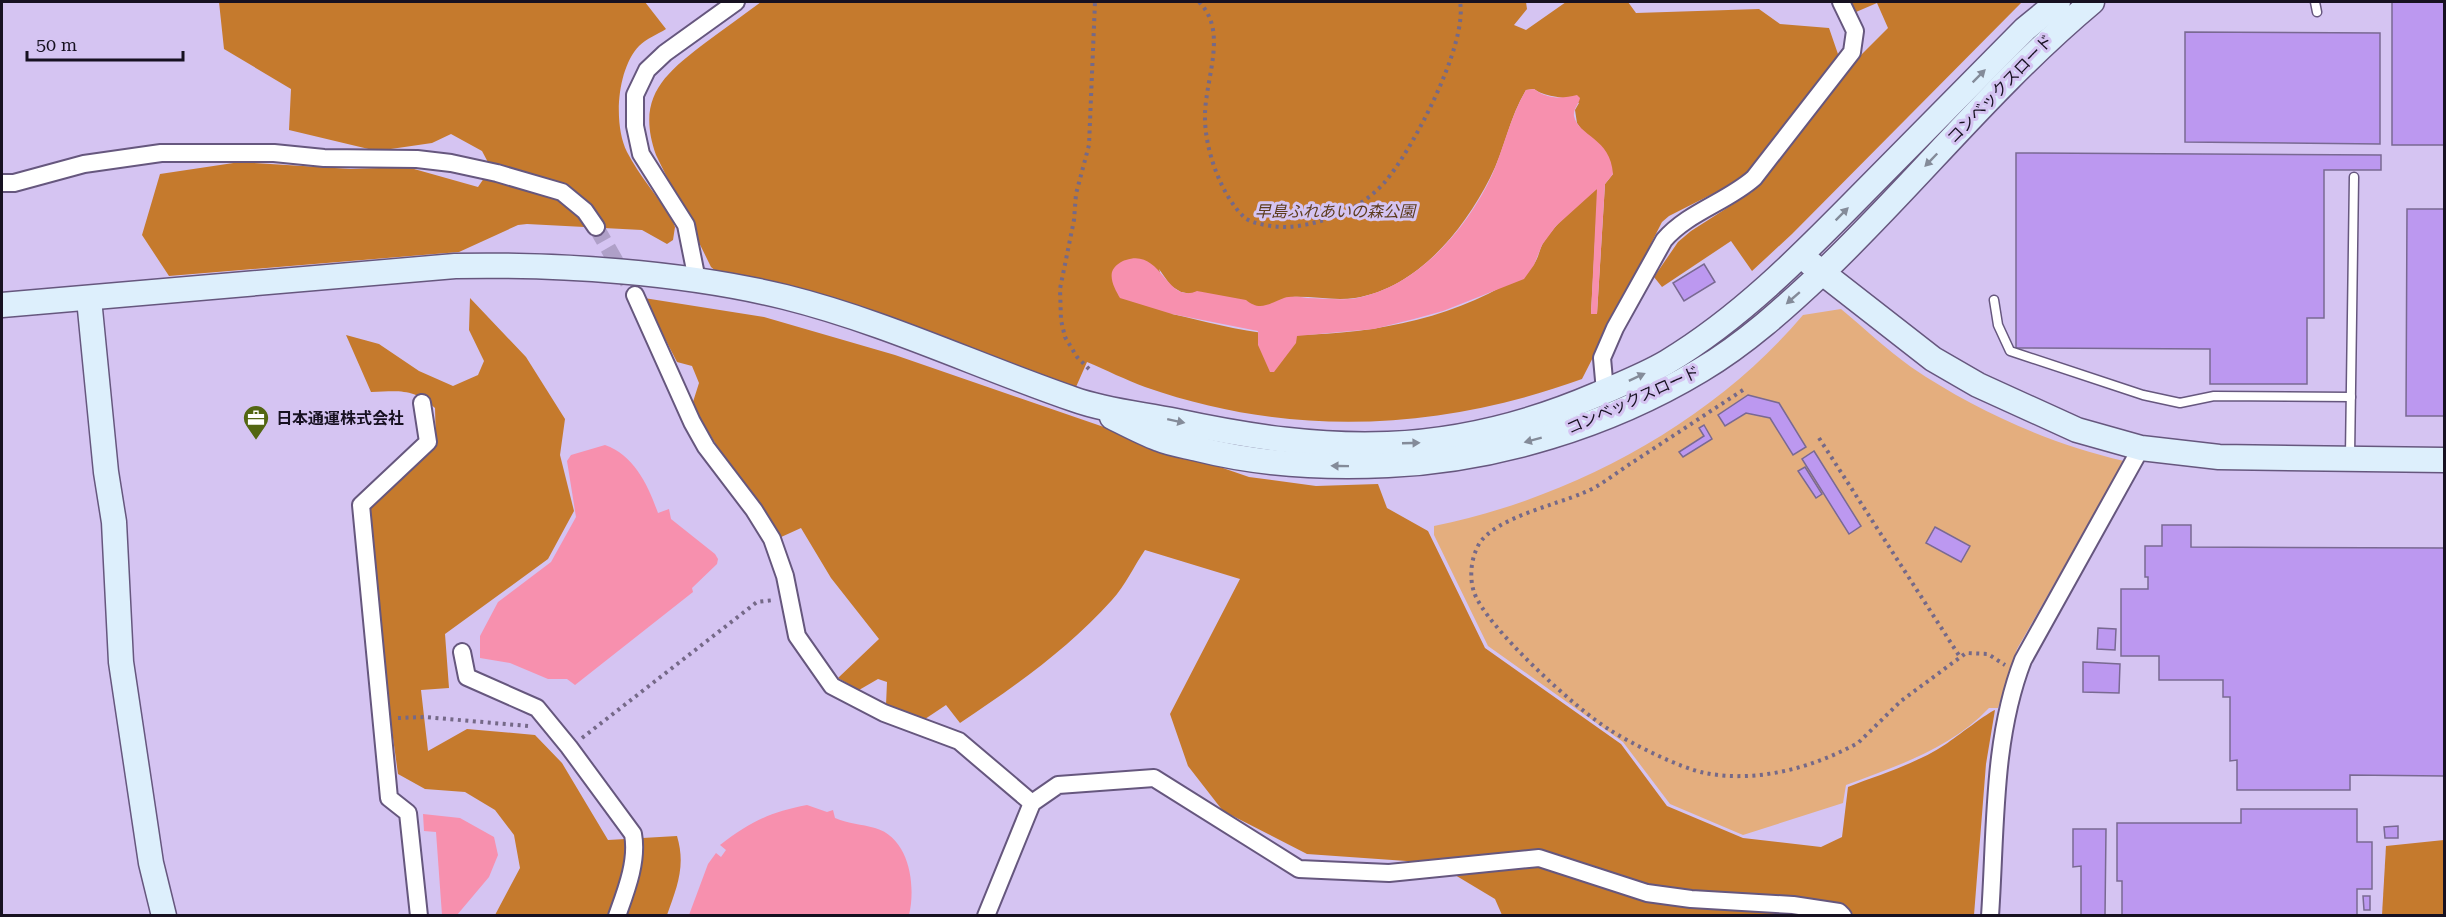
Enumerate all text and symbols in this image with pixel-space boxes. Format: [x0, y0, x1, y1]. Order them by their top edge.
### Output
scale bar [27, 24, 183, 62]
street label: コンベックスロード [1943, 31, 2057, 147]
text: 50 m [36, 34, 77, 55]
one-way arrow [1972, 68, 1986, 83]
one-way arrow [1924, 153, 1938, 167]
park label: 早島ふれあいの森公園 [1255, 202, 1417, 221]
one-way arrow [1834, 208, 1848, 222]
one-way arrow [1786, 291, 1801, 304]
street label: コンベックスロード [1564, 362, 1702, 438]
one-way arrow [1628, 372, 1646, 382]
office icon: 日本通運株式会社 [241, 403, 271, 441]
place label: 日本通運株式会社 [276, 409, 404, 428]
one-way arrow [1167, 417, 1186, 426]
one-way arrow [1524, 436, 1542, 446]
one-way arrow [1401, 439, 1420, 448]
one-way arrow [1331, 461, 1350, 470]

